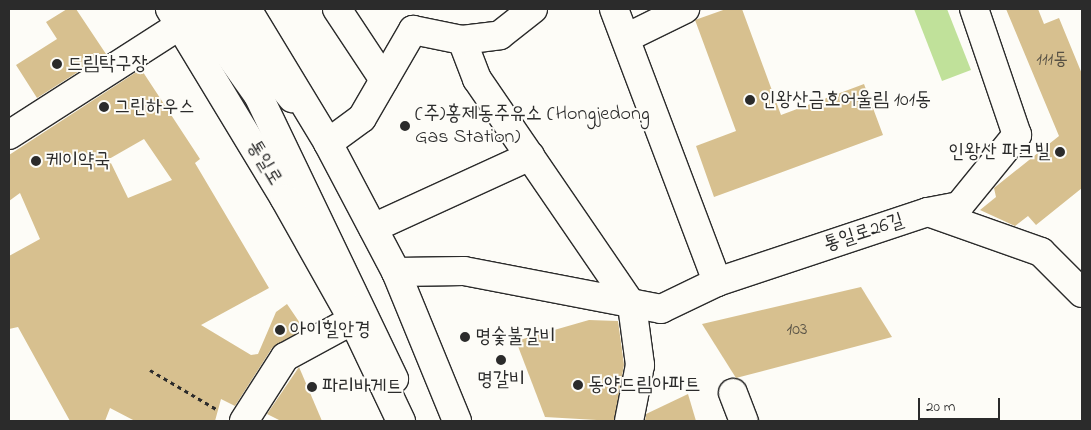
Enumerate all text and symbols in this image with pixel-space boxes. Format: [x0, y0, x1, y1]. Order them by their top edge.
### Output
house number: 111동 [1036, 49, 1068, 71]
place label: 드림탁구장 [67, 52, 147, 76]
marker: 드림탁구장 [51, 58, 63, 70]
place label: 인왕산금호어울림 101동 [760, 88, 931, 112]
marker: 인왕산금호어울림 101동 [744, 94, 756, 106]
place label: 그린하우스 [114, 95, 194, 119]
marker: 그린하우스 [98, 101, 110, 113]
place label: (주)홍제동주유소 (Hongjedong Gas Station) [415, 102, 650, 149]
marker: (주)홍제동주유소 (Hongjedong Gas Station) [399, 120, 411, 132]
street label: 통일로 [241, 136, 287, 190]
place label: 인왕산 파크빌 [948, 140, 1050, 164]
marker: 인왕산 파크빌 [1054, 146, 1066, 158]
place label: 케이약국 [46, 149, 110, 173]
marker: 케이약국 [30, 155, 42, 167]
street label: 통일로26길 [821, 209, 907, 257]
place label: 아이힐안경 [290, 318, 370, 342]
house number: 103 [787, 319, 807, 341]
marker: 아이힐안경 [274, 324, 286, 336]
place label: 명숯불갈비 [475, 325, 555, 349]
marker: 명숯불갈비 [459, 331, 471, 343]
marker: 명갈비 [495, 354, 507, 366]
place label: 명갈비 [477, 368, 525, 392]
place label: 동양드림아파트 [588, 373, 701, 397]
place label: 파리바게트 [322, 375, 402, 399]
marker: 동양드림아파트 [572, 379, 584, 391]
marker: 파리바게트 [306, 381, 318, 393]
scale bar [921, 388, 1004, 420]
text: 20 m [926, 396, 955, 418]

